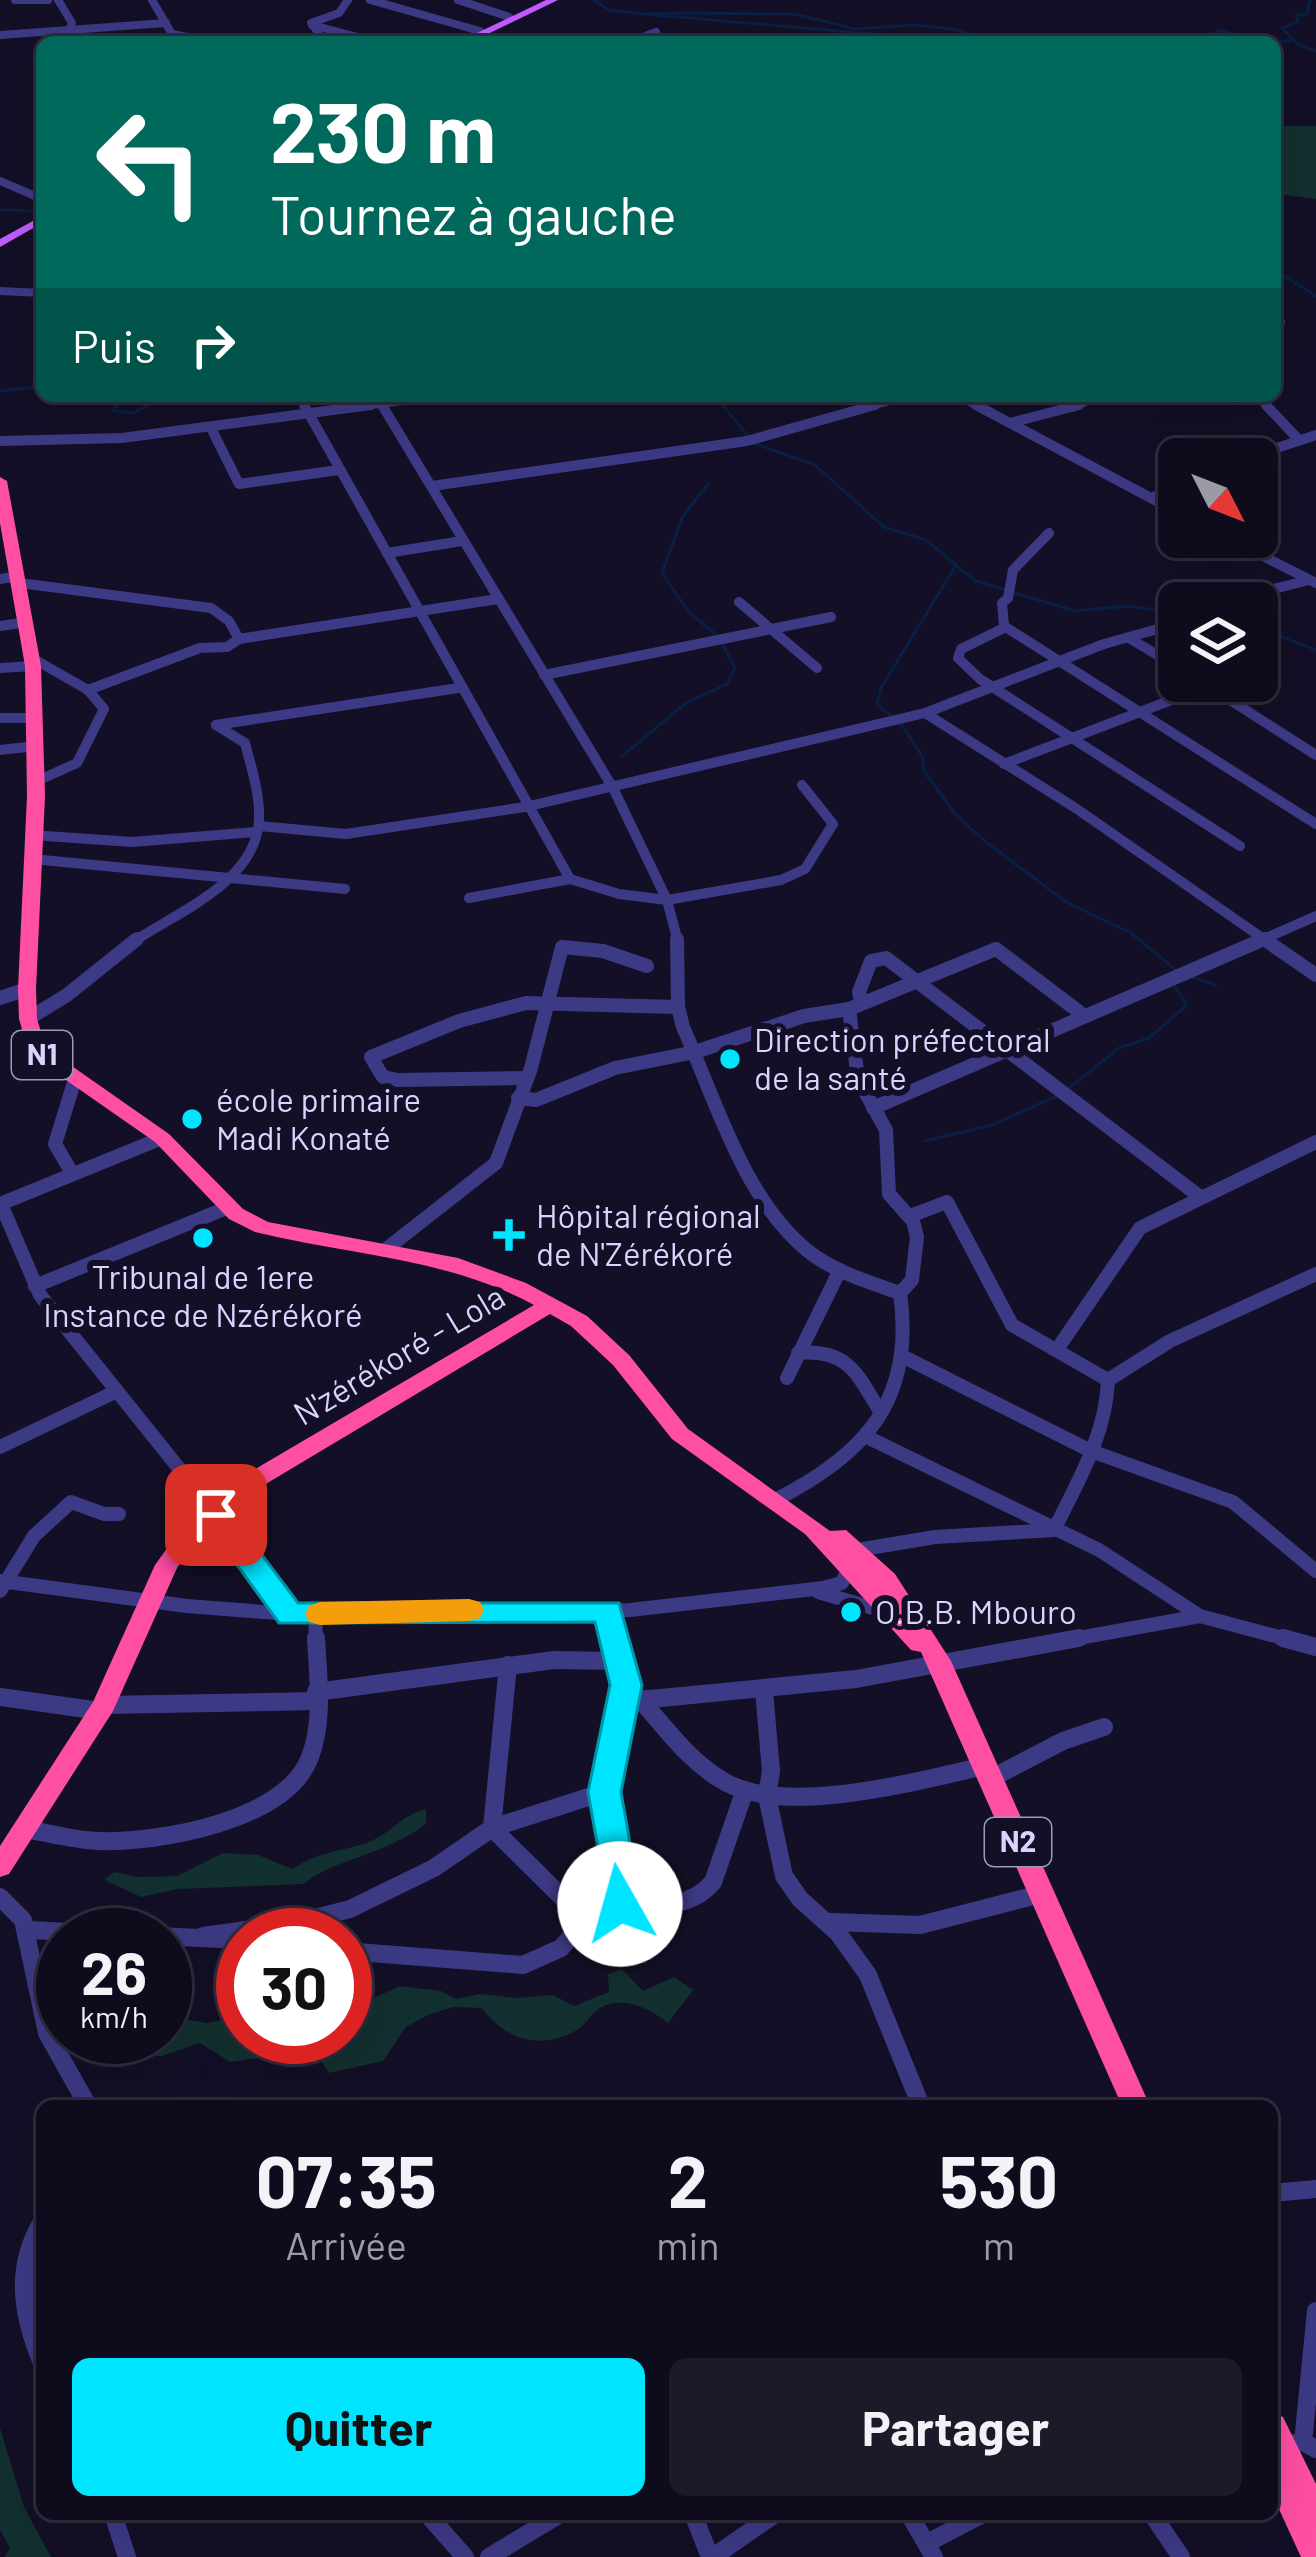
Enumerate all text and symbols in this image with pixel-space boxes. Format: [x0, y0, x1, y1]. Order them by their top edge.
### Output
text: 230 m [270, 79, 496, 180]
icon: left [72, 84, 228, 240]
text: Tournez à gauche [270, 181, 677, 246]
icon: right [180, 312, 246, 378]
text: Puis [72, 318, 156, 372]
north arrow [1158, 438, 1278, 558]
map controls [1158, 438, 1278, 702]
button: layers [1158, 582, 1278, 702]
place label: Direction préfectoral de la santé [754, 1019, 1050, 1097]
road number: N1 [12, 1031, 72, 1079]
marker: Direction préfectoral de la santé [717, 1046, 743, 1072]
place label: école primaire Madi Konaté [216, 1079, 421, 1157]
marker: école primaire Madi Konaté [179, 1106, 205, 1132]
place label: Hôpital régional de N'Zérékoré [536, 1195, 761, 1273]
marker: Hôpital régional de N'Zérékoré [493, 1219, 525, 1251]
marker: Tribunal de 1ere Instance de Nzérékoré [190, 1225, 216, 1251]
place label: Tribunal de 1ere Instance de Nzérékoré [43, 1256, 363, 1334]
street label: N'zérékoré - Lola [286, 1275, 511, 1433]
pin [165, 1464, 267, 1566]
icon: arrive [183, 1482, 249, 1548]
place label: O.B.B. Mbouro [875, 1591, 1077, 1631]
marker: O.B.B. Mbouro [838, 1599, 864, 1625]
road number: N2 [985, 1818, 1051, 1866]
position arrow [557, 1841, 683, 1967]
speed limit sign: 30 [216, 1908, 372, 2064]
text: 26 [81, 1935, 147, 2007]
text: km/h [80, 1998, 148, 2034]
text: 07:35 [256, 2136, 437, 2222]
text: 2 [668, 2136, 708, 2222]
text: 530 [939, 2136, 1058, 2222]
text: Arrivée [285, 2221, 407, 2268]
text: min [656, 2221, 720, 2268]
text: m [983, 2221, 1015, 2268]
button: Quitter [72, 2358, 645, 2496]
button: Partager [669, 2358, 1242, 2496]

